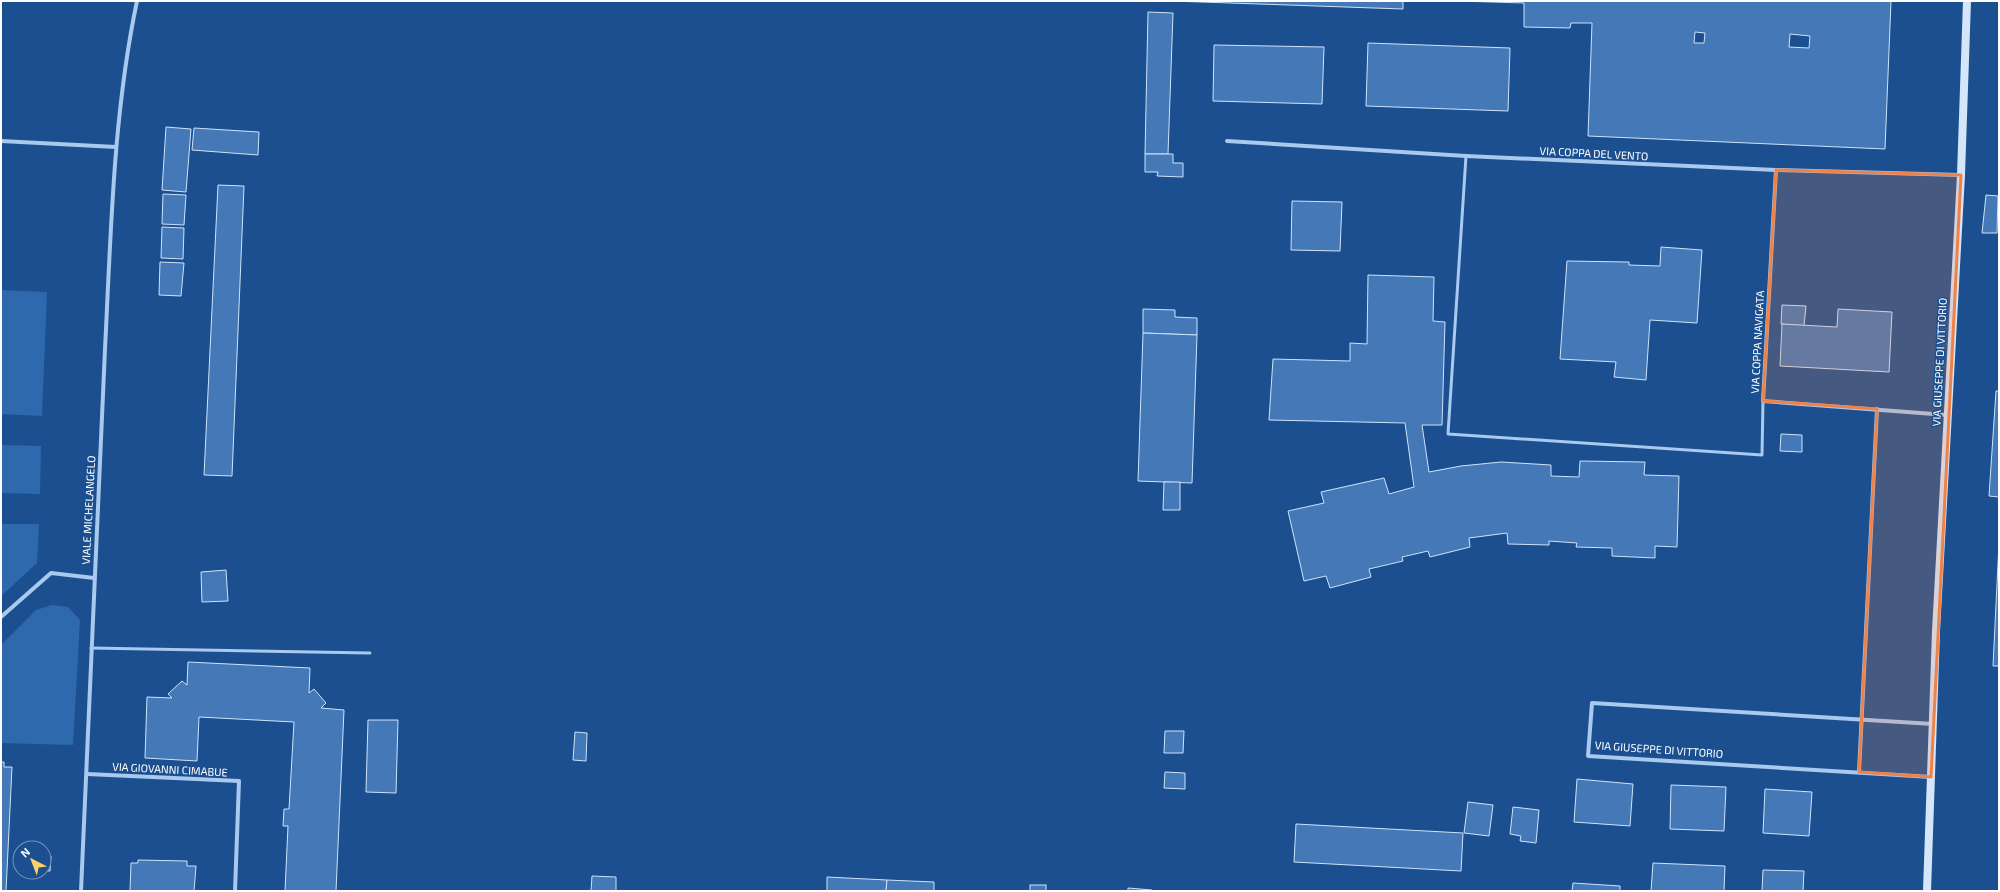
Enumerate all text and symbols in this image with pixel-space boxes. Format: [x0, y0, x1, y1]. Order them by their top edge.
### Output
street label: VIA COPPA DEL VENTO [1539, 144, 1649, 162]
street label: VIA COPPA NAVIGATA [1748, 290, 1766, 394]
street label: VIA GIUSEPPE DI VITTORIO [1929, 297, 1949, 427]
street label: VIALE MICHELANGELO [79, 455, 97, 565]
street label: VIA GIUSEPPE DI VITTORIO [1594, 738, 1724, 760]
street label: VIA GIOVANNI CIMABUE [112, 759, 228, 779]
north arrow [12, 840, 52, 880]
text: N [18, 845, 32, 860]

